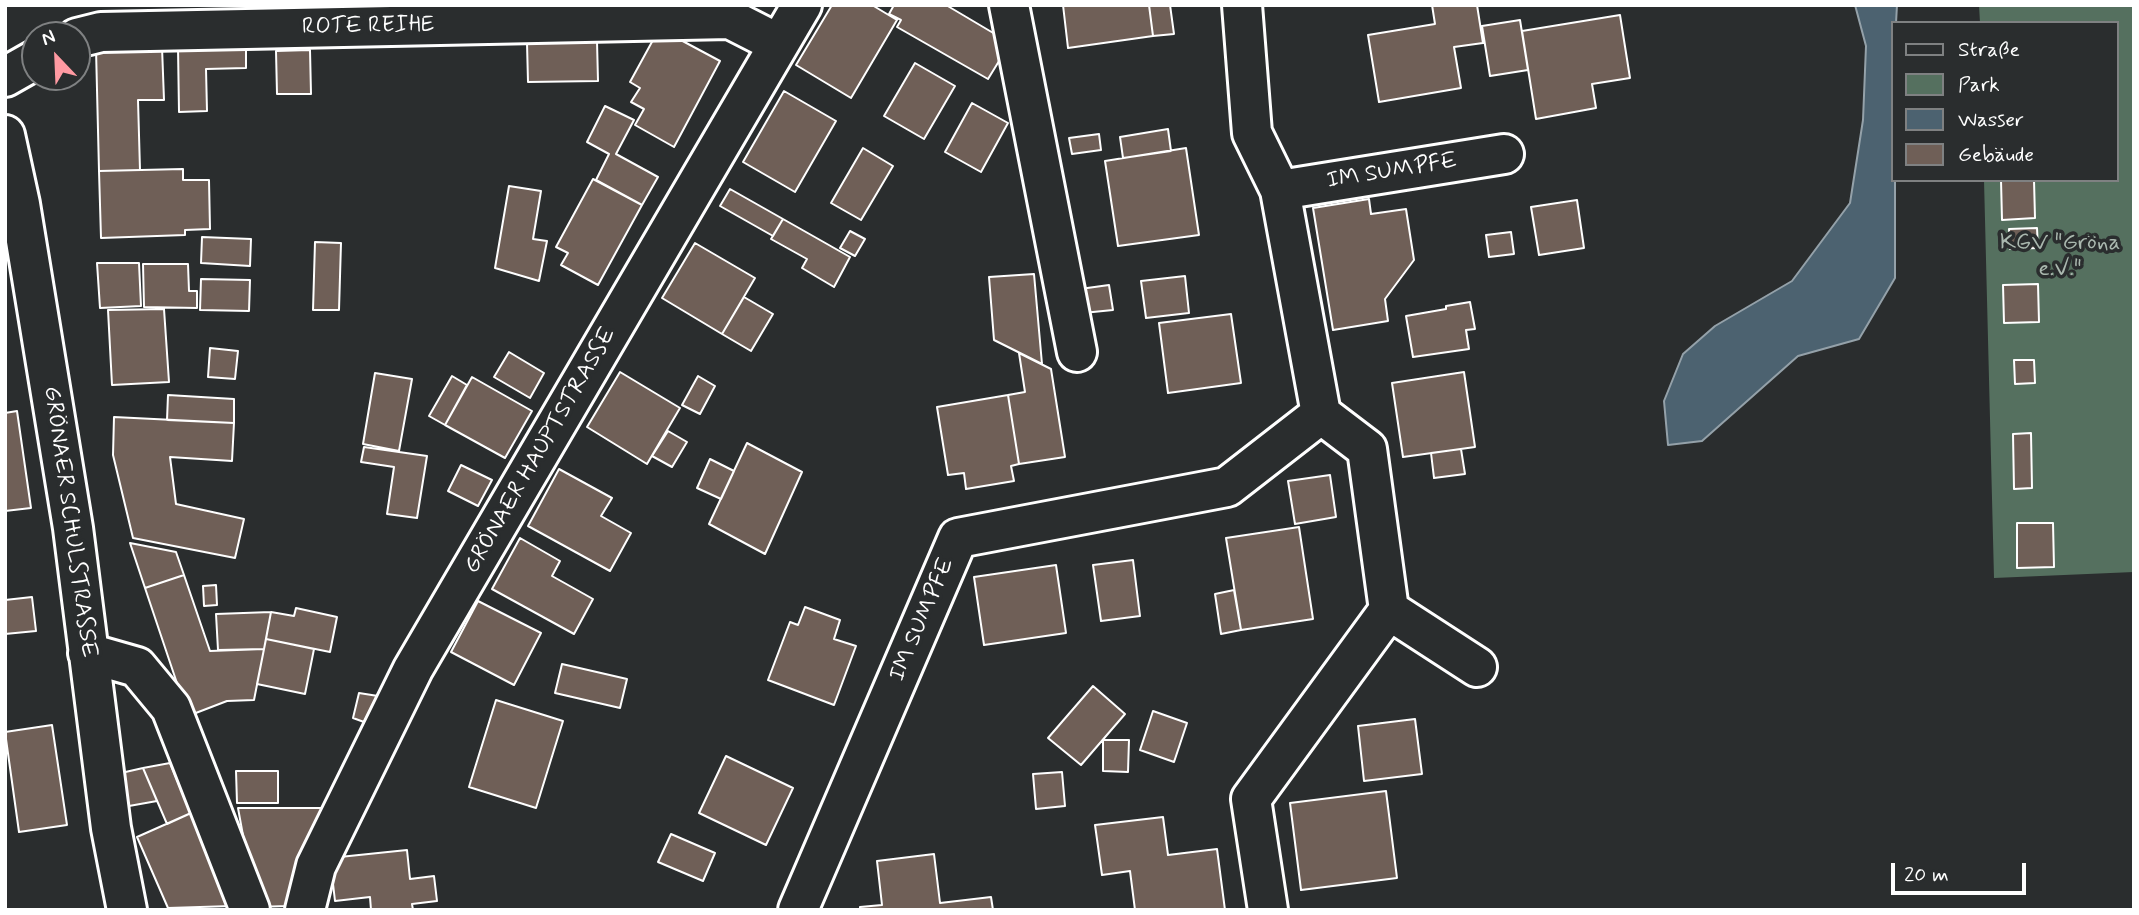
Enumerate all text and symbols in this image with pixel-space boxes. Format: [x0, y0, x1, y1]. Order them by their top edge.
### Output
street label: ROTE REIHE [302, 12, 434, 42]
north arrow [21, 21, 91, 91]
legend [1890, 21, 2118, 182]
text: N [38, 24, 59, 52]
text: Straße [1958, 36, 2020, 64]
text: Park [1958, 71, 2000, 99]
text: Wasser [1958, 106, 2024, 134]
text: Gebäude [1958, 141, 2034, 169]
street label: IM SUMPFE [1325, 148, 1459, 196]
park label: KGV "Gröna e.V." [2000, 230, 2120, 284]
street label: GRÖNAER HAUPTSTRASSE [459, 323, 623, 579]
street label: GRÖNAER SCHULSTRASSE [36, 384, 102, 660]
street label: IM SUMPFE [885, 554, 961, 686]
scale bar [1894, 848, 2029, 892]
text: 20 m [1904, 861, 1949, 889]

